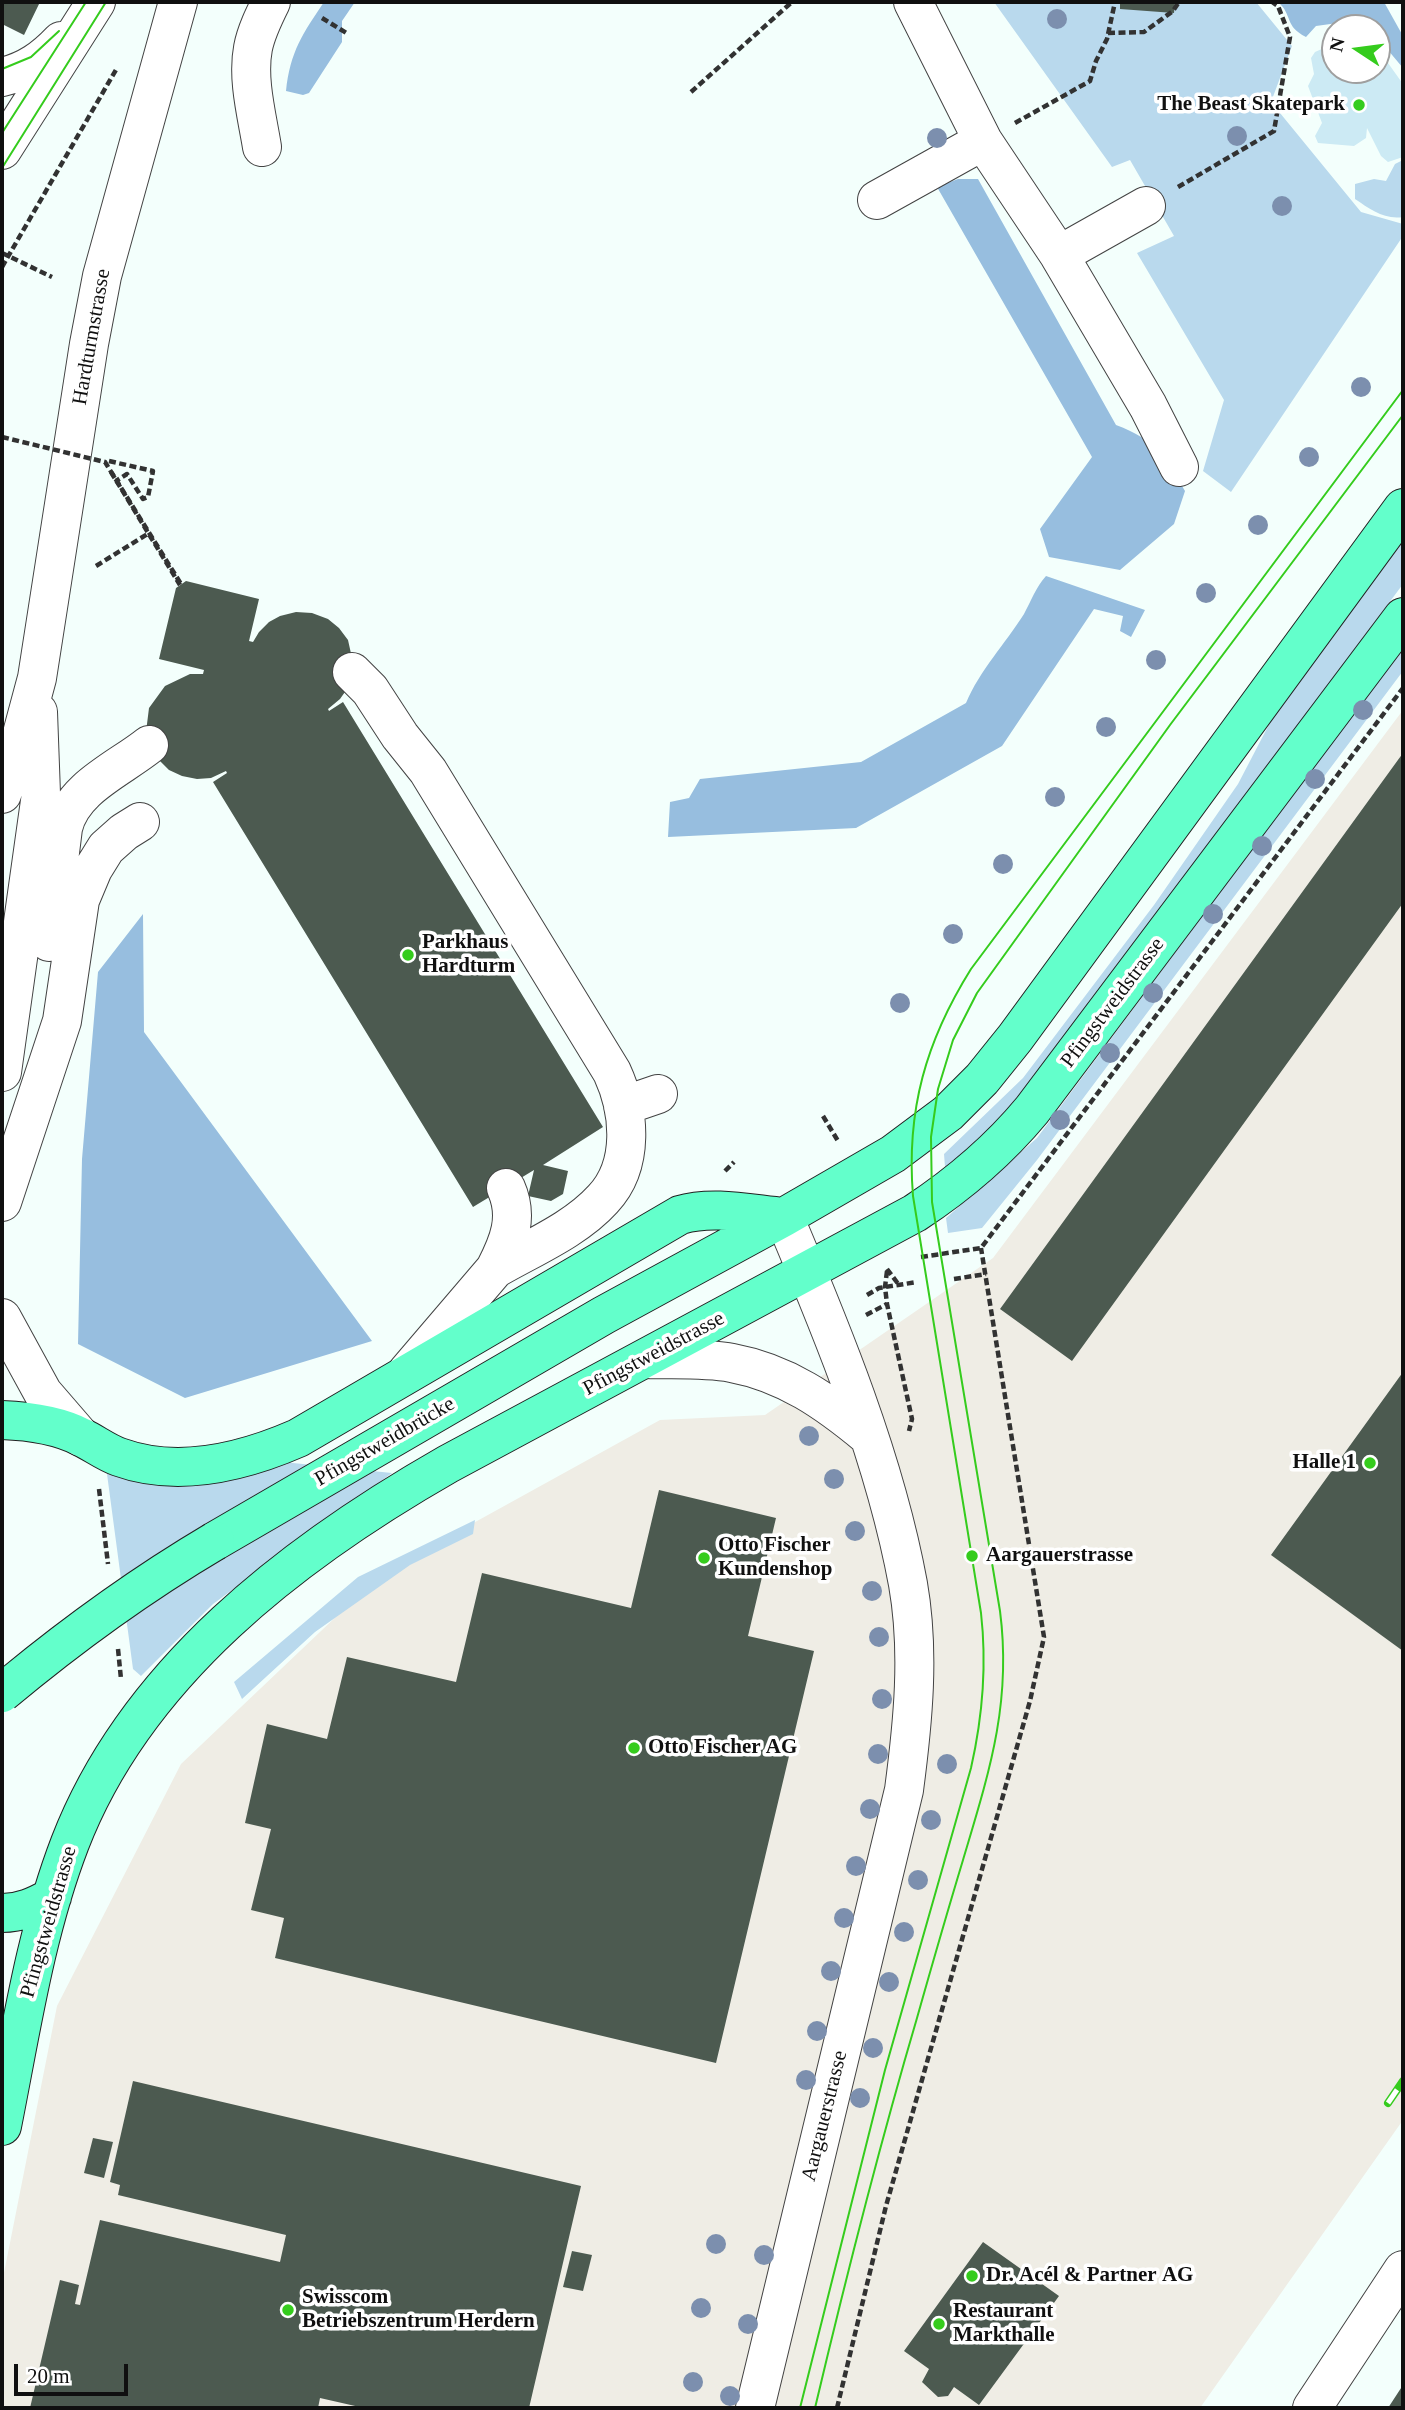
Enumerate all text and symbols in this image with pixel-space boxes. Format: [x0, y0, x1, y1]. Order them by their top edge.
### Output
north arrow [1321, 14, 1391, 84]
text: N [1325, 36, 1349, 54]
place label: The Beast Skatepark [1157, 92, 1345, 118]
marker: The Beast Skatepark [1351, 97, 1367, 113]
street label: Hardturmstrasse [68, 267, 116, 407]
place label: Parkhaus Hardturm [422, 930, 515, 980]
street label: Pfingstweidstrasse [1056, 933, 1170, 1073]
marker: Parkhaus Hardturm [400, 947, 416, 963]
street label: Pfingstweidstrasse [579, 1306, 729, 1402]
street label: Pfingstweidbrücke [311, 1392, 459, 1492]
place label: Halle 1 [1292, 1450, 1356, 1476]
marker: Halle 1 [1362, 1455, 1378, 1471]
place label: Otto Fischer Kundenshop [718, 1533, 832, 1583]
place label: Aargauerstrasse [986, 1543, 1133, 1569]
marker: Aargauerstrasse [964, 1548, 980, 1564]
marker: Otto Fischer Kundenshop [696, 1550, 712, 1566]
place label: Otto Fischer AG [648, 1735, 797, 1761]
marker: Otto Fischer AG [626, 1740, 642, 1756]
street label: Pfingstweidstrasse [15, 1843, 83, 2001]
street label: Aargauerstrasse [797, 2048, 853, 2184]
place label: Dr. Acél & Partner AG [986, 2263, 1193, 2289]
marker: Dr. Acél & Partner AG [964, 2268, 980, 2284]
place label: Swisscom Betriebszentrum Herdern [302, 2285, 535, 2335]
place label: Restaurant Markthalle [953, 2299, 1054, 2349]
marker: Swisscom Betriebszentrum Herdern [280, 2302, 296, 2318]
marker: Restaurant Markthalle [931, 2316, 947, 2332]
scale bar [18, 2350, 131, 2394]
text: 20 m [27, 2364, 70, 2388]

